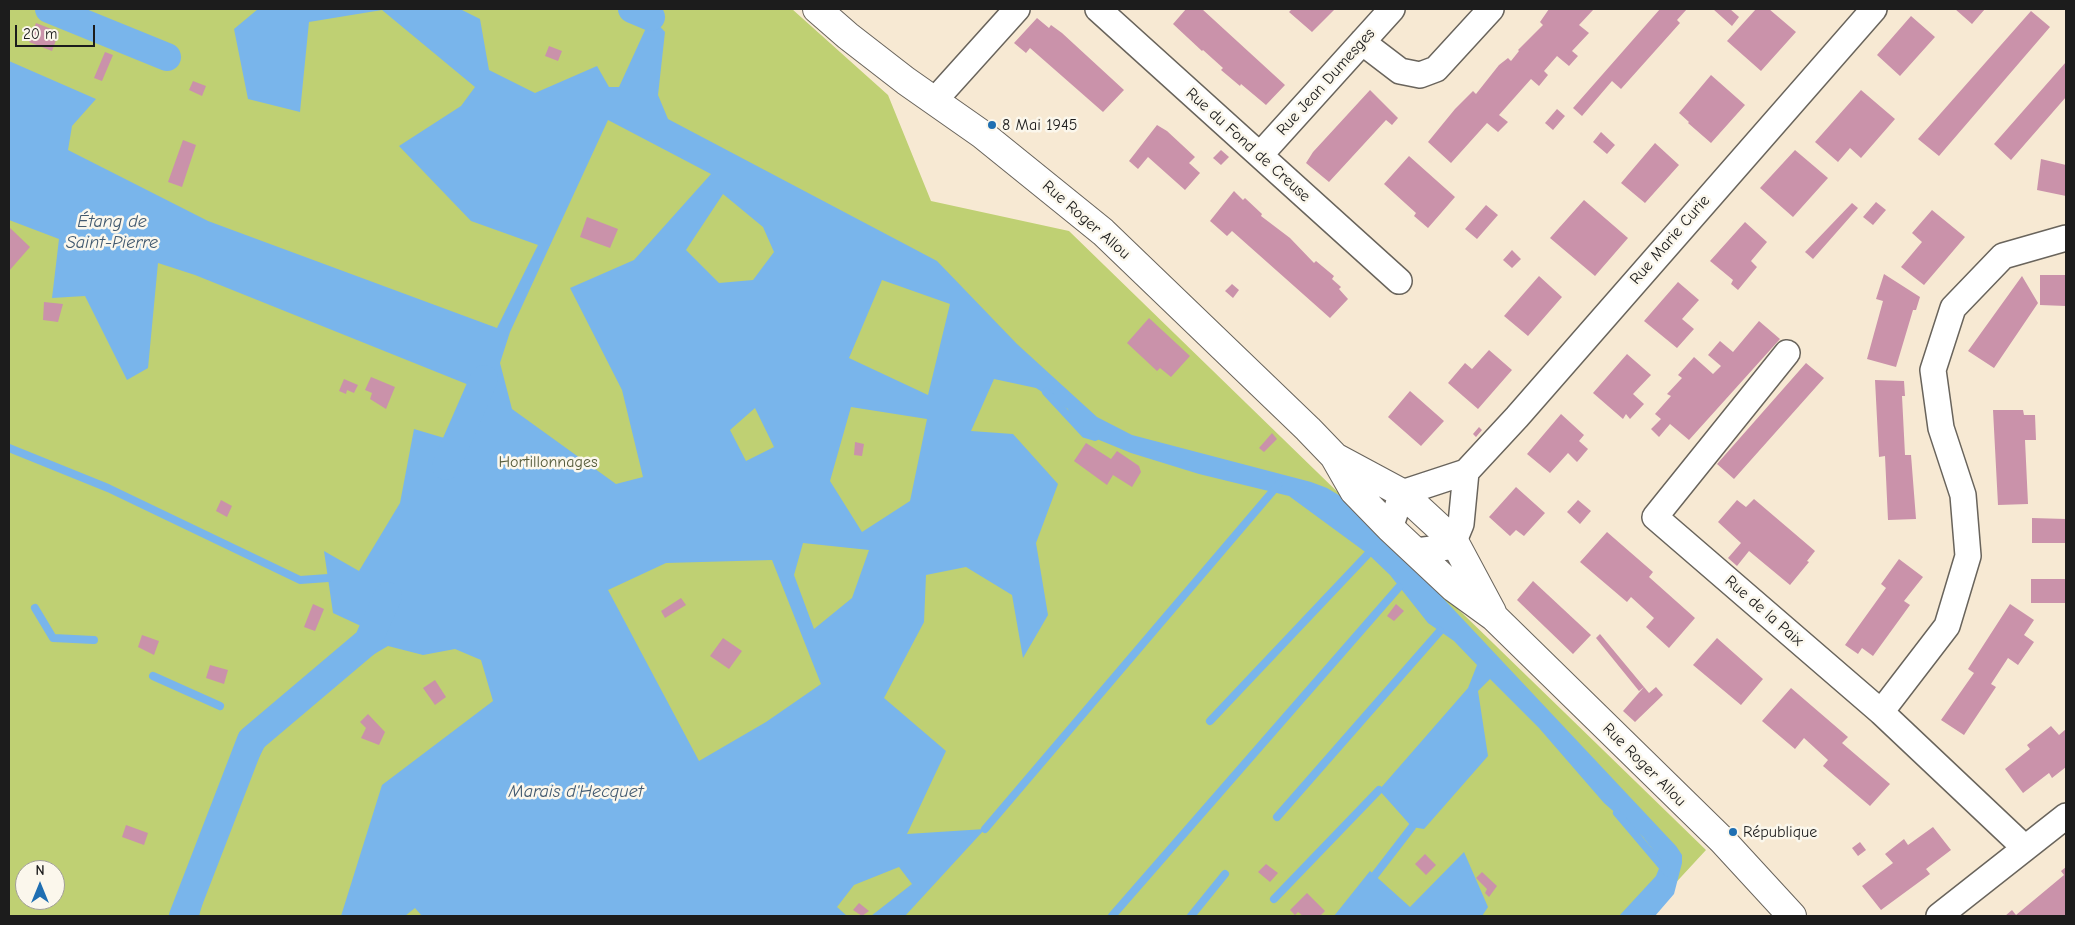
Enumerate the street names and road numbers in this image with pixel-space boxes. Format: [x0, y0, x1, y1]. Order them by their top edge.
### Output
street label: Rue Jean Dumesges [1273, 24, 1379, 140]
street label: Rue du Fond de Creuse [1182, 84, 1314, 206]
street label: Rue Roger Allou [1038, 177, 1134, 263]
street label: Rue Marie Curie [1626, 191, 1714, 289]
street label: Rue de la Paix [1721, 572, 1807, 650]
street label: Rue Roger Allou [1598, 719, 1690, 811]

